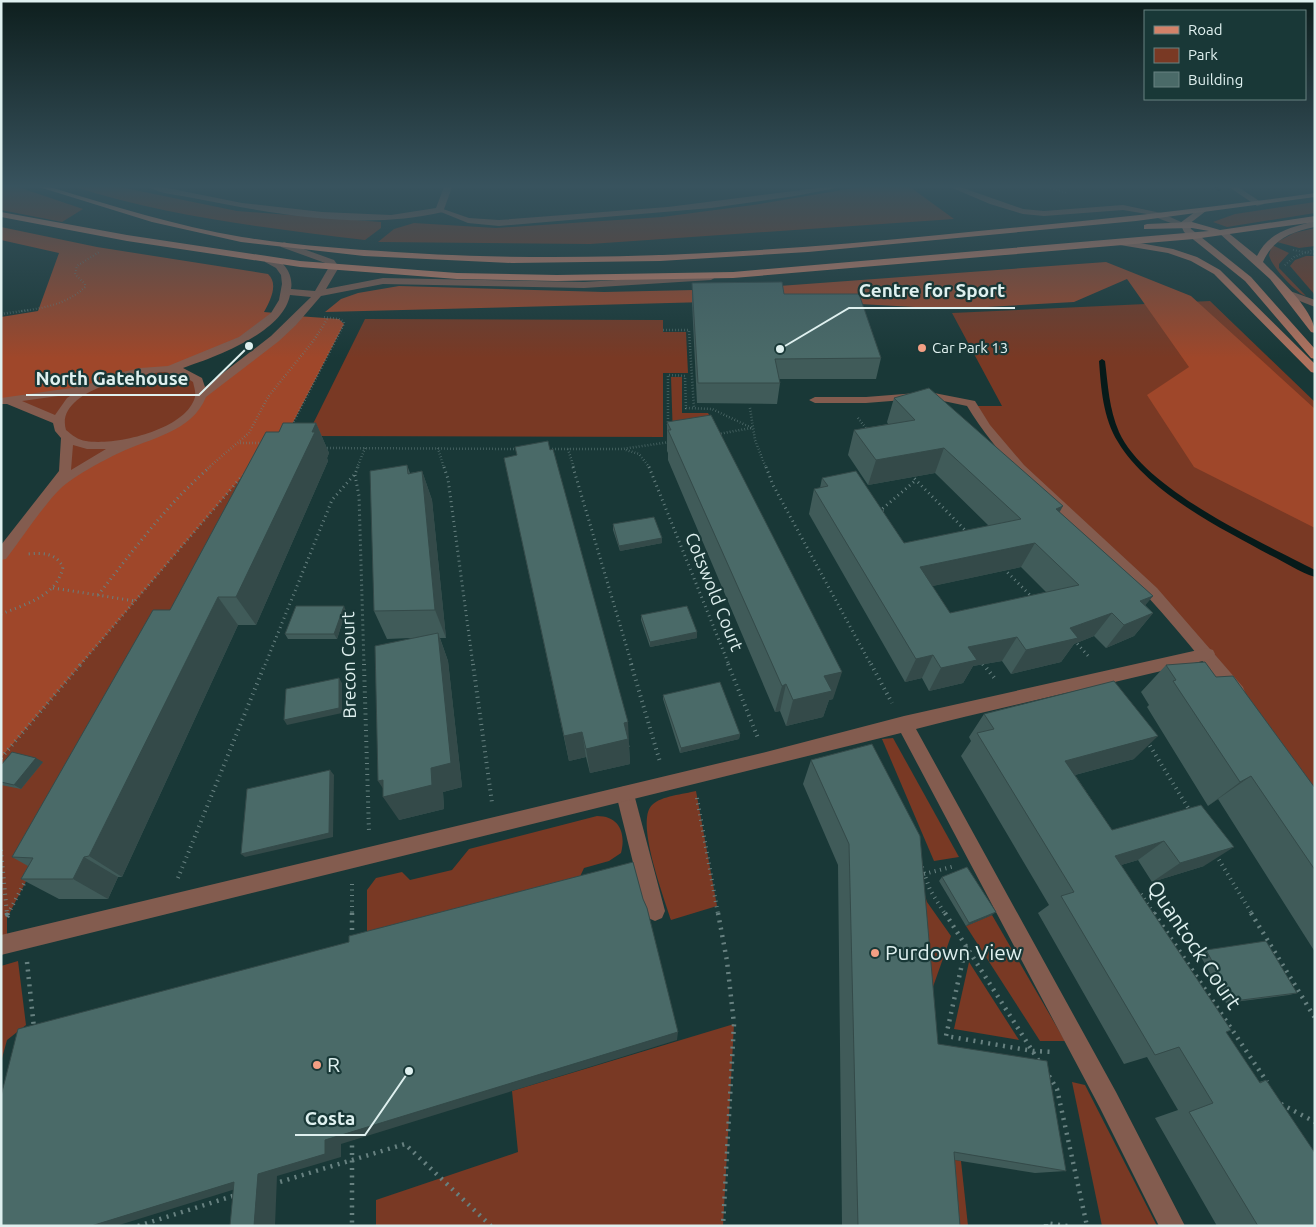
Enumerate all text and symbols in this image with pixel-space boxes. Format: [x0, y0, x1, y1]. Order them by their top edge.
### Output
legend [1144, 10, 1306, 100]
text: Road [1188, 21, 1223, 38]
text: Park [1188, 46, 1218, 63]
text: Building [1188, 71, 1243, 88]
callout: Centre for Sport [849, 274, 1015, 308]
text: Centre for Sport [859, 279, 1005, 301]
place label: Car Park 13 [932, 339, 1008, 356]
marker: Car Park 13 [916, 342, 928, 354]
callout: North Gatehouse [26, 361, 199, 395]
text: North Gatehouse [35, 367, 189, 389]
street label: Cotswold Court [682, 529, 748, 654]
street label: Brecon Court [337, 611, 359, 719]
street label: Quantock Court [1143, 876, 1247, 1013]
place label: Purdown View [885, 940, 1022, 964]
marker: Purdown View [869, 947, 881, 959]
place label: R [327, 1052, 340, 1076]
marker: R [311, 1059, 323, 1071]
callout: Costa [295, 1101, 365, 1135]
text: Costa [305, 1107, 355, 1129]

